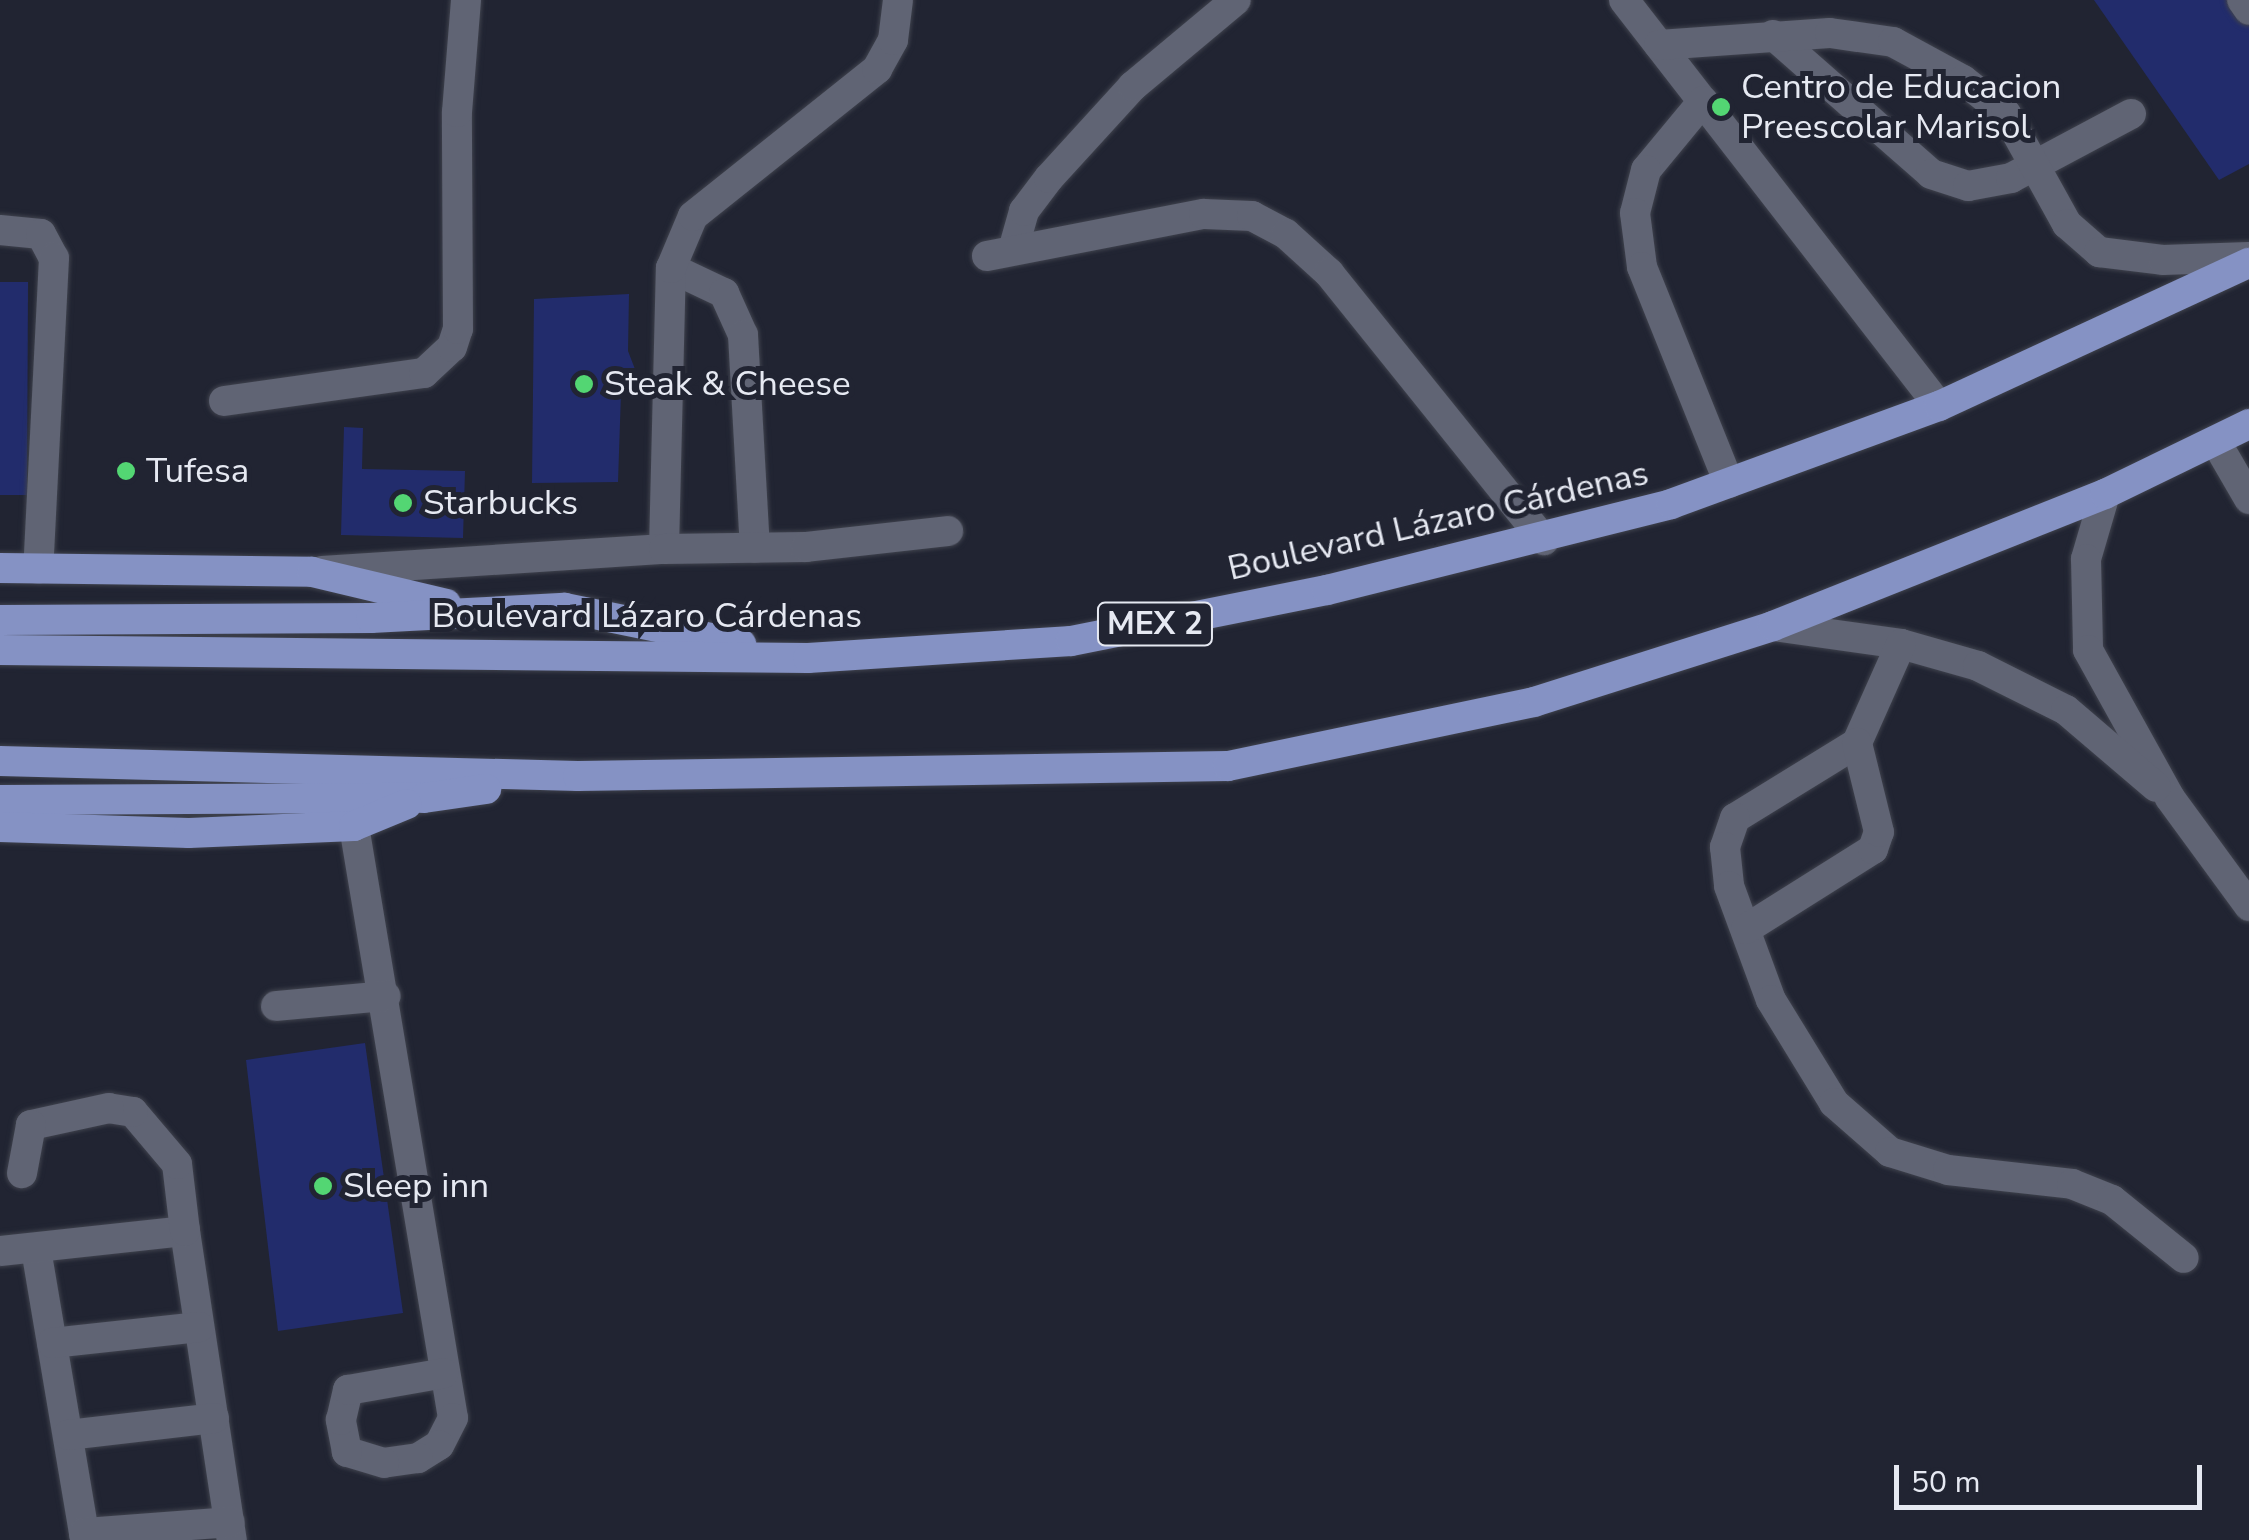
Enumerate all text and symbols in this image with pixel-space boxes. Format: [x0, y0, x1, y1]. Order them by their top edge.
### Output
place label: Centro de Educacion Preescolar Marisol [1741, 66, 2061, 148]
marker: Centro de Educacion Preescolar Marisol [1710, 96, 1732, 118]
place label: Steak & Cheese [604, 363, 851, 405]
marker: Steak & Cheese [573, 373, 595, 395]
place label: Tufesa [146, 450, 249, 492]
street label: Boulevard Lázaro Cárdenas [1224, 452, 1652, 590]
marker: Tufesa [115, 460, 137, 482]
place label: Starbucks [423, 482, 578, 524]
marker: Starbucks [392, 492, 414, 514]
street label: Boulevard Lázaro Cárdenas [432, 595, 862, 637]
road number: MEX 2 [1095, 597, 1215, 651]
place label: Sleep inn [343, 1165, 489, 1207]
marker: Sleep inn [312, 1175, 334, 1197]
scale bar [1899, 1445, 2206, 1507]
text: 50 m [1911, 1462, 1980, 1503]

